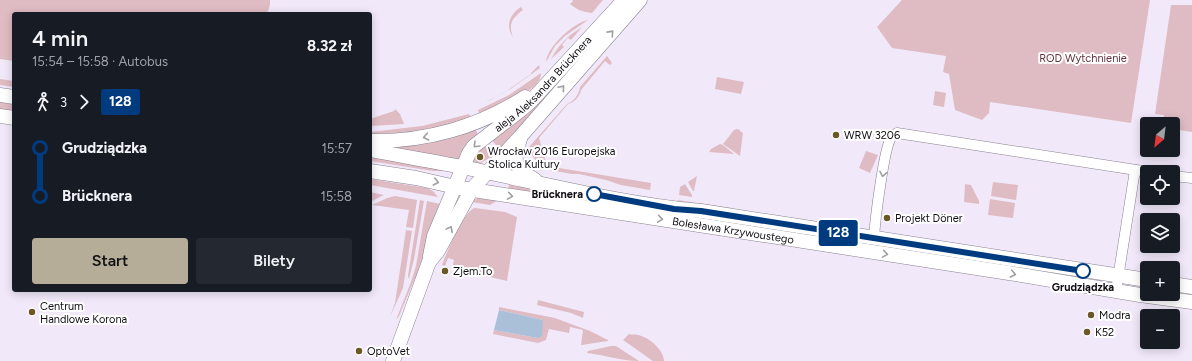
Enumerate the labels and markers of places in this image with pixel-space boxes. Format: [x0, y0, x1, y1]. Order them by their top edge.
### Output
place label: WRW 3206 [844, 129, 900, 142]
marker: WRW 3206 [831, 130, 841, 140]
place label: Wrocław 2016 Europejska Stolica Kultury [488, 145, 615, 171]
marker: Wrocław 2016 Europejska Stolica Kultury [475, 152, 485, 162]
marker: Brücknera [586, 186, 602, 202]
place label: Brücknera [532, 188, 583, 201]
place label: Projekt Döner [895, 212, 963, 225]
marker: Projekt Döner [882, 213, 892, 223]
marker: Grudziądzka [1075, 263, 1091, 279]
place label: Zjem.To [453, 265, 492, 278]
marker: Zjem.To [440, 266, 450, 276]
place label: Grudziądzka [1052, 281, 1114, 294]
place label: Centrum Handlowe Korona [40, 300, 127, 326]
marker: Centrum Handlowe Korona [27, 307, 37, 317]
place label: Modra [1099, 309, 1130, 322]
marker: Modra [1086, 310, 1096, 320]
place label: K52 [1095, 326, 1114, 339]
marker: K52 [1082, 327, 1092, 337]
place label: OptoVet [367, 345, 410, 358]
marker: OptoVet [354, 346, 364, 356]

